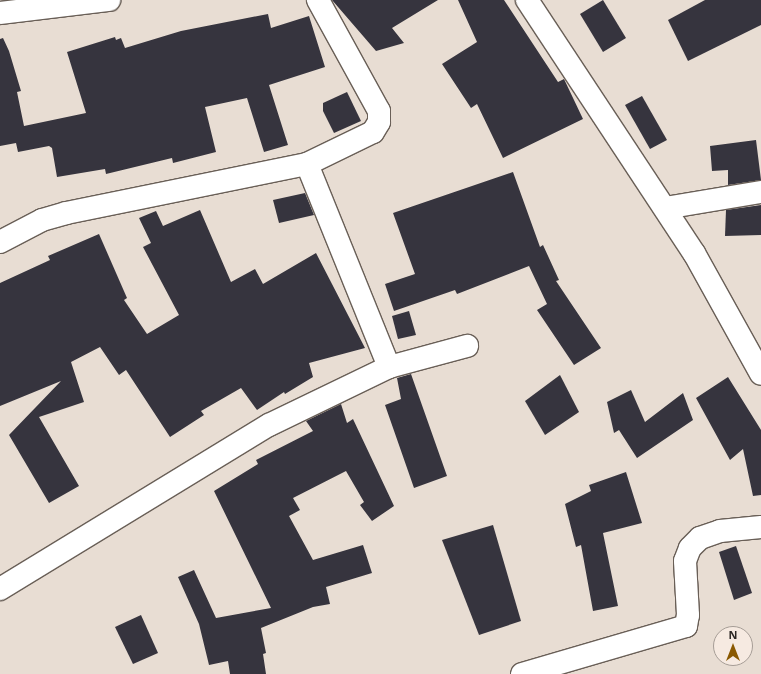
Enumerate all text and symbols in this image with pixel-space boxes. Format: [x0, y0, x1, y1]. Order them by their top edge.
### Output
north arrow [713, 626, 753, 666]
text: N [729, 627, 737, 642]

